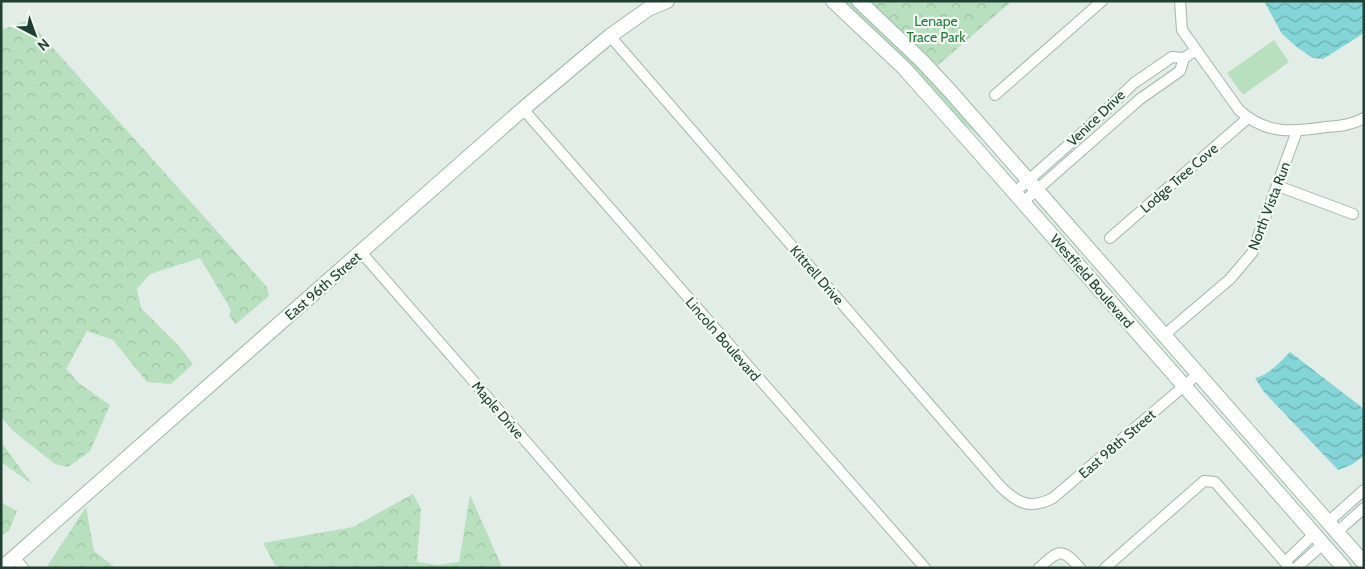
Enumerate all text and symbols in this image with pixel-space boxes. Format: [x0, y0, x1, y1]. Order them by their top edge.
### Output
north arrow [10, 10, 60, 60]
park label: Lenape Trace Park [906, 12, 966, 46]
text: N [34, 35, 53, 55]
street label: Venice Drive [1063, 86, 1129, 150]
street label: Lodge Tree Cove [1136, 139, 1222, 217]
street label: North Vista Run [1244, 159, 1294, 253]
street label: Westfield Boulevard [1046, 230, 1138, 332]
street label: Kittrell Drive [786, 241, 848, 309]
street label: East 96th Street [281, 248, 365, 324]
street label: Lincoln Boulevard [682, 293, 764, 385]
street label: Maple Drive [468, 377, 528, 443]
street label: East 98th Street [1075, 406, 1159, 482]

